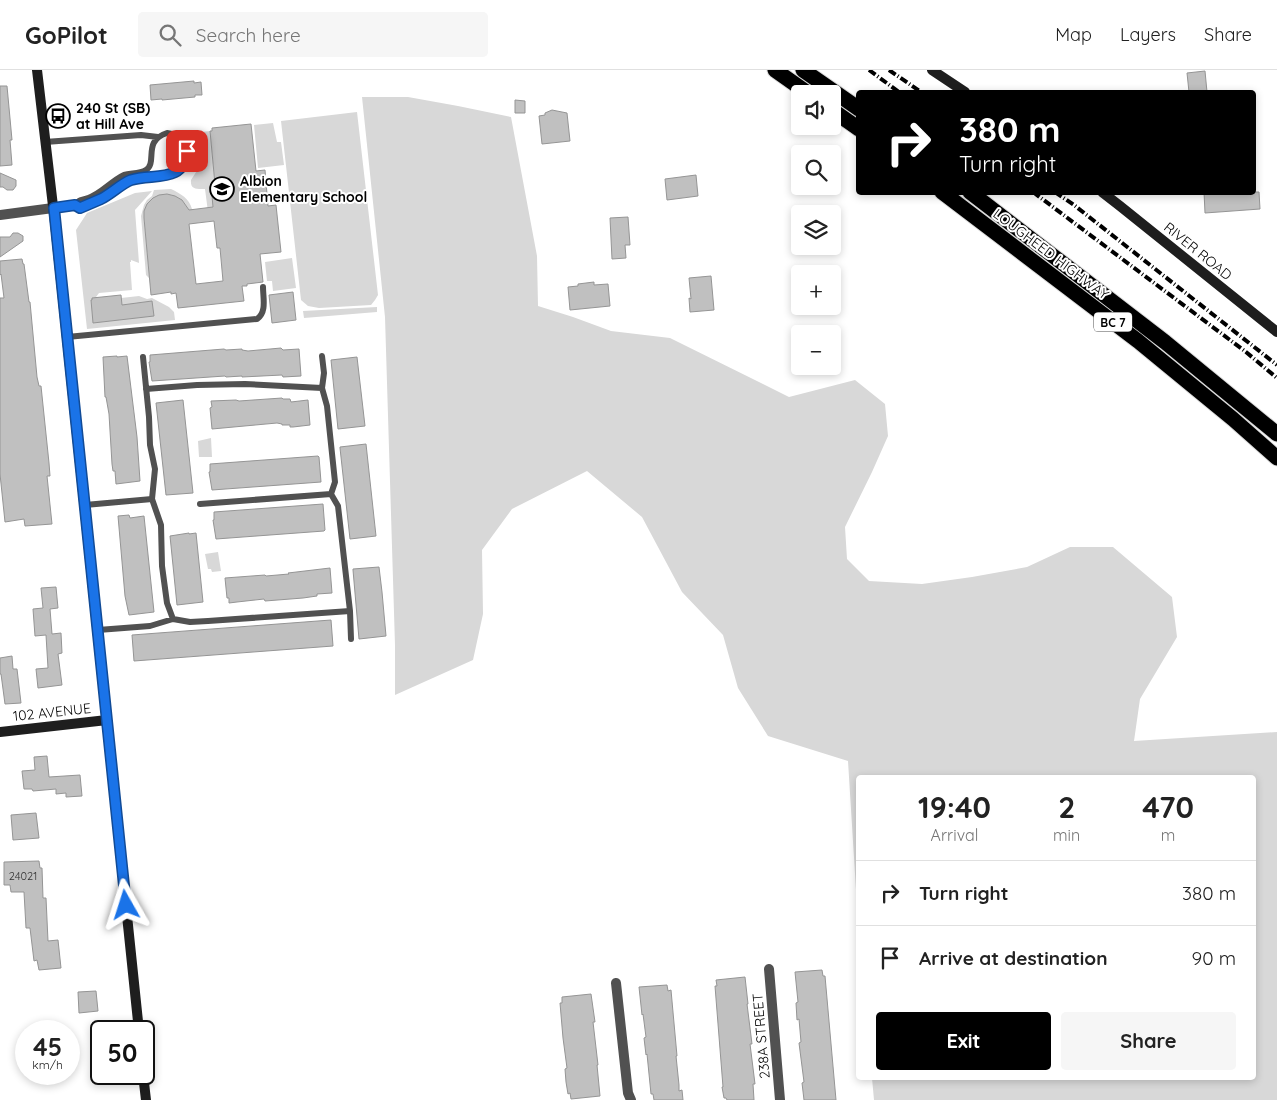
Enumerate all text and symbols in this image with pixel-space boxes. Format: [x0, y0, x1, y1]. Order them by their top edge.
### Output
search box [138, 12, 488, 57]
text: GoPilot [25, 20, 108, 50]
icon: search [156, 21, 184, 49]
text: Search here [196, 23, 301, 47]
text: Map [1055, 23, 1092, 46]
text: Layers [1120, 23, 1176, 46]
text: Share [1204, 23, 1252, 46]
map controls [791, 85, 841, 375]
button: sound [791, 85, 841, 135]
place label: 240 St (SB) at Hill Ave [76, 99, 150, 133]
bus stop icon: 240 St (SB) at Hill Ave [45, 103, 71, 129]
text: 380 m [959, 107, 1061, 151]
icon: right [876, 110, 941, 175]
pin [166, 130, 208, 172]
icon: arrive [173, 137, 201, 165]
button: search [791, 145, 841, 195]
text: Turn right [959, 150, 1056, 178]
place label: Albion Elementary School [240, 172, 367, 206]
school or university icon: Albion Elementary School [209, 176, 235, 202]
button: layers [791, 205, 841, 255]
street label: LOUGHEED HIGHWAY [989, 205, 1113, 304]
street label: RIVER ROAD [1160, 218, 1236, 284]
button: + [791, 265, 841, 315]
road number: BC 7 [1094, 312, 1132, 332]
button: − [791, 325, 841, 375]
street label: 102 AVENUE [12, 699, 92, 725]
text: 19:40 [918, 788, 991, 826]
text: 2 [1058, 788, 1075, 826]
text: 470 [1142, 788, 1194, 826]
text: Arrival [931, 825, 978, 845]
text: min [1053, 825, 1080, 845]
text: m [1161, 825, 1175, 845]
house number: 24021 [9, 869, 37, 883]
position arrow [99, 878, 151, 930]
icon: right [876, 879, 904, 907]
text: Turn right [919, 881, 1008, 905]
text: 380 m [1182, 881, 1236, 905]
icon: arrive [876, 944, 904, 972]
text: Arrive at destination [919, 946, 1108, 970]
text: 90 m [1192, 946, 1236, 970]
street label: 238A STREET [748, 993, 774, 1079]
button: Exit [876, 1012, 1051, 1070]
button: Share [1061, 1012, 1236, 1070]
speed limit sign: 50 [90, 1020, 155, 1085]
text: 45 [33, 1031, 62, 1062]
text: km/h [32, 1057, 63, 1072]

